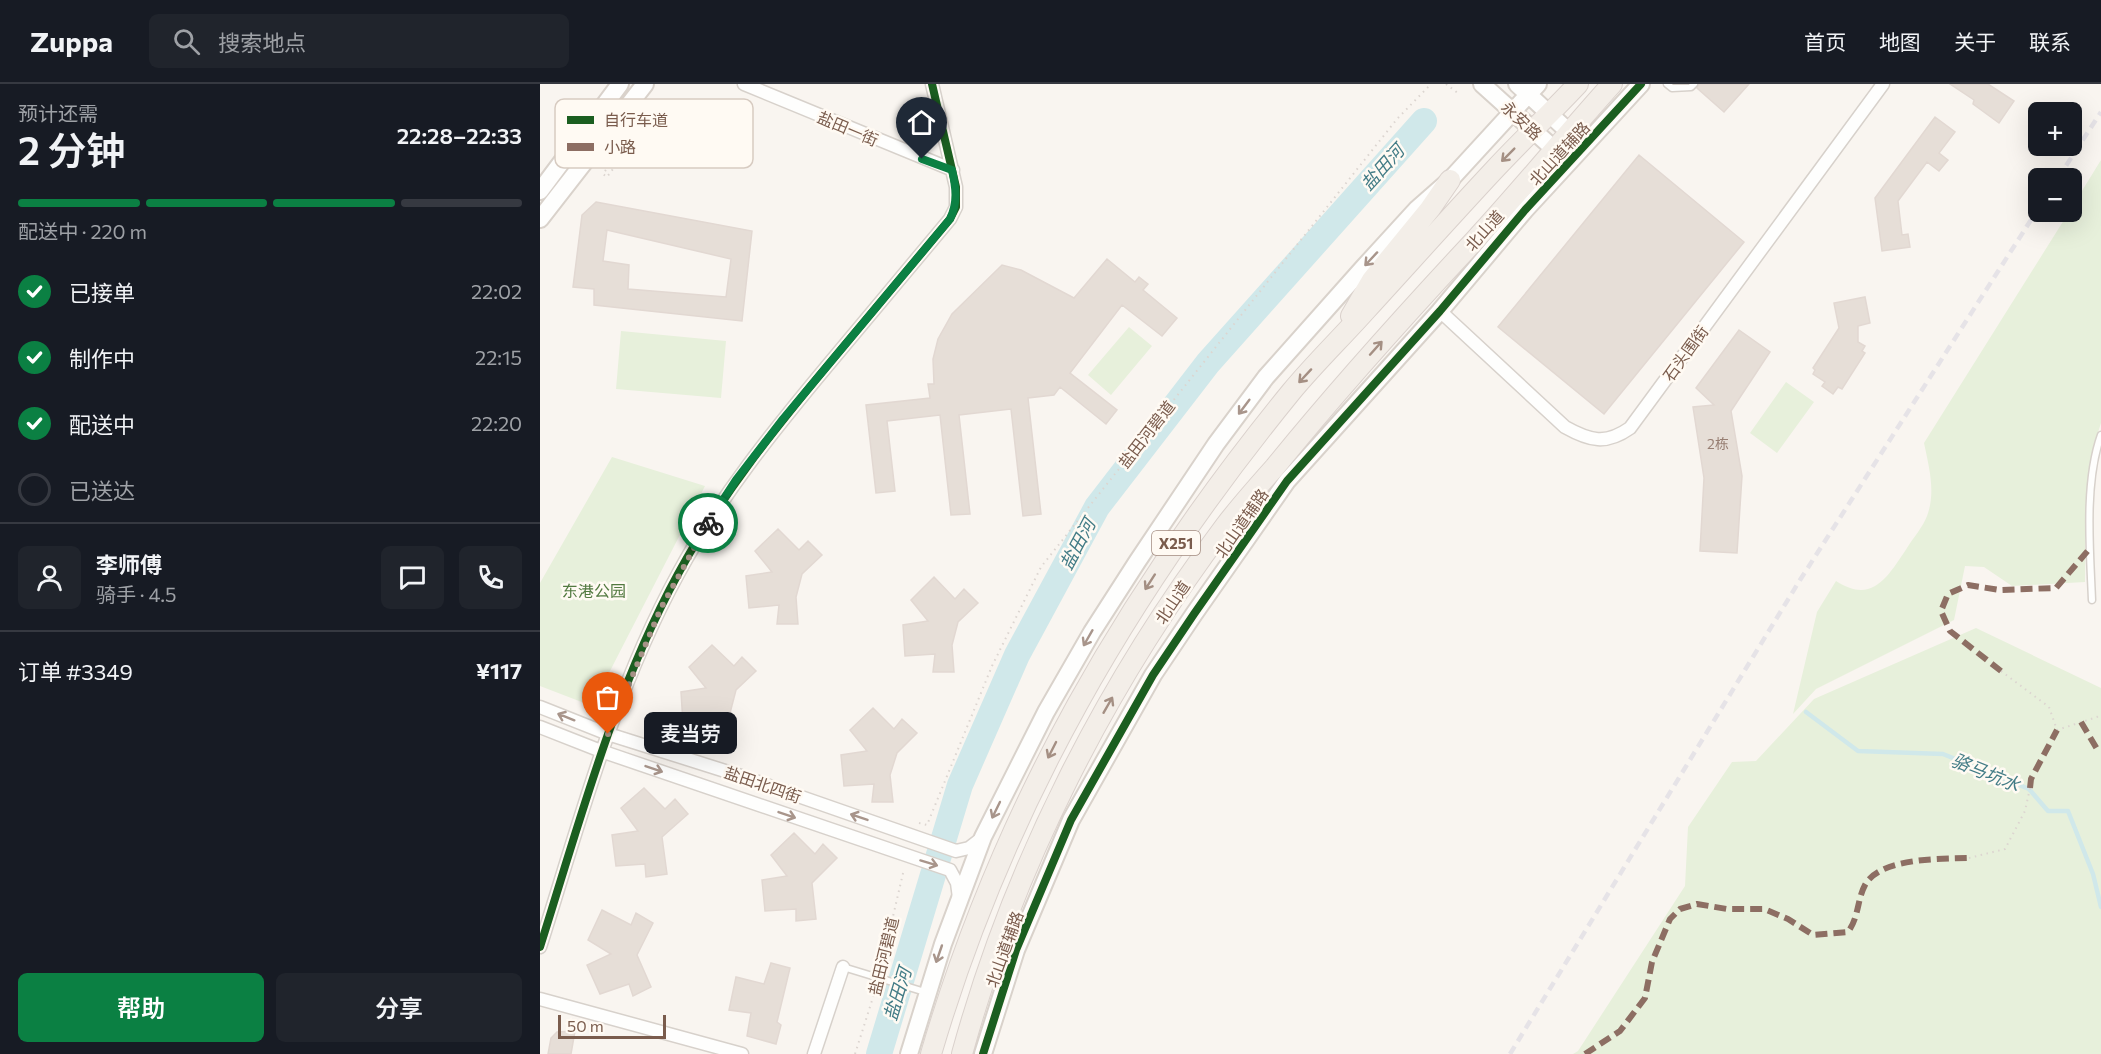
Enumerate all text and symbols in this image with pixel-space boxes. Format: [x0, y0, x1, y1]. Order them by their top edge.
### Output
search box [149, 14, 569, 68]
text: Zuppa [30, 24, 113, 58]
icon: search [170, 25, 203, 58]
text: 搜索地点 [218, 29, 306, 56]
text: 首页 [1804, 29, 1846, 54]
text: 地图 [1879, 29, 1921, 54]
text: 关于 [1954, 29, 1996, 54]
text: 联系 [2029, 29, 2071, 54]
pin [896, 97, 947, 159]
street label: 永安路 [1498, 97, 1546, 143]
legend [555, 99, 753, 168]
text: 预计还需 [18, 101, 98, 125]
map controls [2028, 102, 2082, 222]
button: + [2028, 102, 2082, 156]
icon: home [905, 106, 938, 139]
street label: 盐田一街 [815, 107, 881, 149]
text: 自行车道 [604, 110, 668, 129]
street label: 北山道辅路 [1525, 117, 1593, 189]
text: 22:28–22:33 [397, 122, 522, 149]
text: 2 分钟 [18, 125, 125, 173]
text: 小路 [604, 137, 636, 156]
water label: 盐田河 [1356, 137, 1410, 194]
one-way arrow [1501, 148, 1516, 163]
button: − [2028, 168, 2082, 222]
street label: 北山道 [1461, 206, 1507, 254]
text: 配送中 · 220 m [18, 219, 147, 243]
one-way arrow [1364, 251, 1378, 266]
icon: check [18, 275, 51, 308]
text: 已接单 [69, 279, 135, 306]
text: 22:02 [471, 279, 522, 303]
street label: 石头围街 [1659, 322, 1711, 384]
one-way arrow [1369, 340, 1383, 355]
icon: check [18, 341, 51, 374]
text: 制作中 [69, 345, 135, 372]
text: 22:15 [475, 345, 522, 369]
one-way arrow [1298, 369, 1313, 384]
street label: 盐田河碧道 [1114, 397, 1178, 471]
one-way arrow [1238, 398, 1250, 414]
icon: check [18, 407, 51, 440]
text: 配送中 [69, 411, 135, 438]
text: 22:20 [471, 411, 522, 435]
house number: 2栋 [1707, 435, 1729, 452]
text: 已送达 [69, 477, 135, 504]
street label: 北山道辅路 [1210, 485, 1272, 561]
courier [678, 493, 738, 553]
icon: bike [692, 507, 725, 540]
water label: 盐田河 [1055, 512, 1101, 573]
road number: X251 [1152, 531, 1200, 555]
button: person [18, 546, 81, 609]
button: chat [381, 546, 444, 609]
button: phone [459, 546, 522, 609]
text: 李师傅 [96, 551, 162, 578]
one-way arrow [1144, 573, 1156, 590]
street label: 北山道 [1151, 577, 1193, 627]
park label: 东港公园 [562, 581, 626, 600]
text: 骑手 · 4.5 [96, 582, 176, 606]
one-way arrow [1082, 629, 1094, 646]
text: ¥117 [476, 657, 522, 684]
text: 订单 #3349 [18, 658, 133, 685]
pin [582, 672, 633, 734]
icon: bag [591, 681, 624, 714]
one-way arrow [1103, 697, 1115, 714]
one-way arrow [558, 711, 576, 722]
callout: 麦当劳 [644, 713, 737, 755]
text: 麦当劳 [661, 721, 721, 745]
one-way arrow [1046, 741, 1057, 759]
water label: 骆马坑水 [1949, 748, 2024, 796]
street label: 盐田北四街 [722, 762, 804, 806]
one-way arrow [644, 765, 663, 776]
one-way arrow [990, 800, 1001, 818]
one-way arrow [777, 811, 796, 822]
one-way arrow [850, 811, 869, 822]
one-way arrow [919, 858, 938, 869]
street label: 北山道辅路 [981, 908, 1027, 990]
street label: 盐田河碧道 [864, 915, 902, 997]
one-way arrow [933, 944, 944, 963]
water label: 盐田河 [879, 965, 915, 1023]
button: 帮助 [18, 973, 264, 1042]
button: 分享 [276, 973, 522, 1042]
scale bar [558, 1012, 666, 1040]
text: 50 m [567, 1016, 604, 1035]

